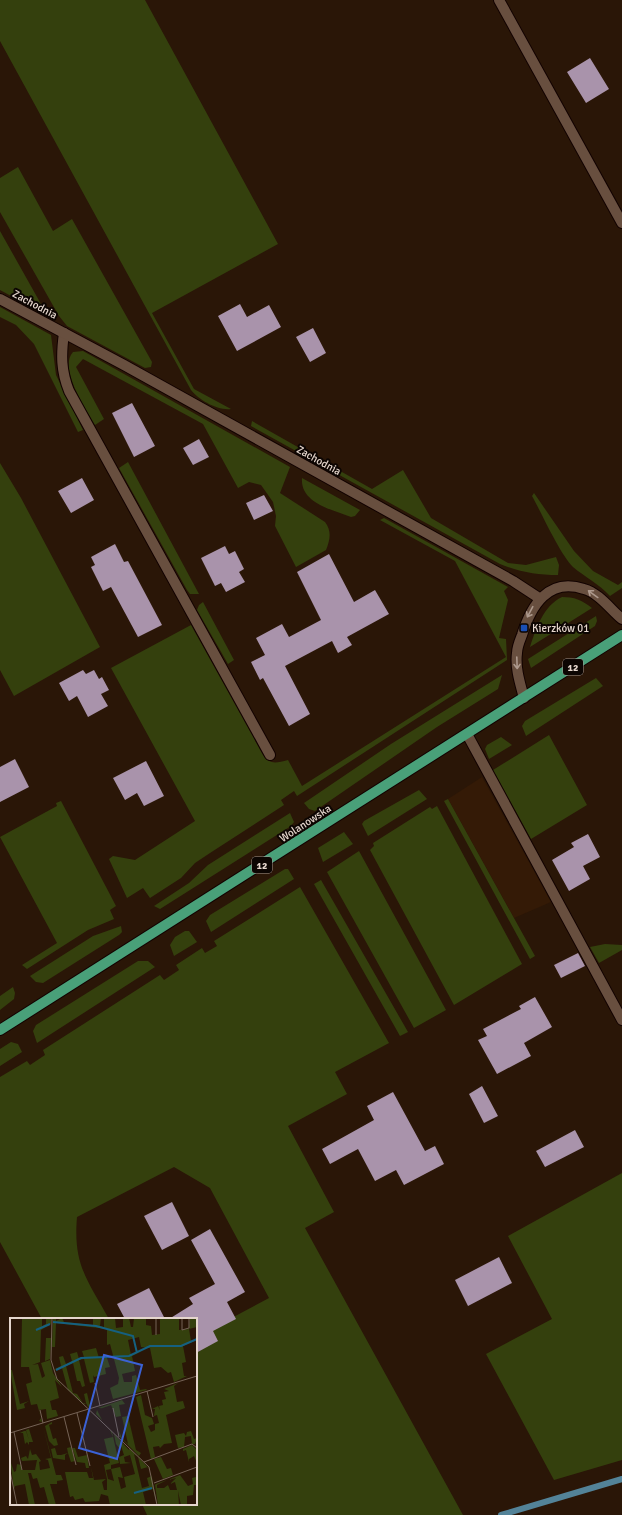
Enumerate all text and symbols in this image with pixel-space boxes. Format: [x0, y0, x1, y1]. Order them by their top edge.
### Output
street label: Zachodnia [10, 287, 60, 322]
street label: Zachodnia [294, 443, 344, 478]
one-way arrow [587, 590, 598, 598]
one-way arrow [526, 606, 533, 618]
place label: Kierzków 01 [532, 622, 589, 635]
marker: Kierzków 01 [519, 623, 529, 633]
one-way arrow [514, 656, 521, 669]
road number: 12 [563, 659, 583, 675]
street label: Wolanowska [277, 802, 334, 845]
road number: 12 [252, 857, 272, 873]
inset map [10, 1318, 197, 1505]

